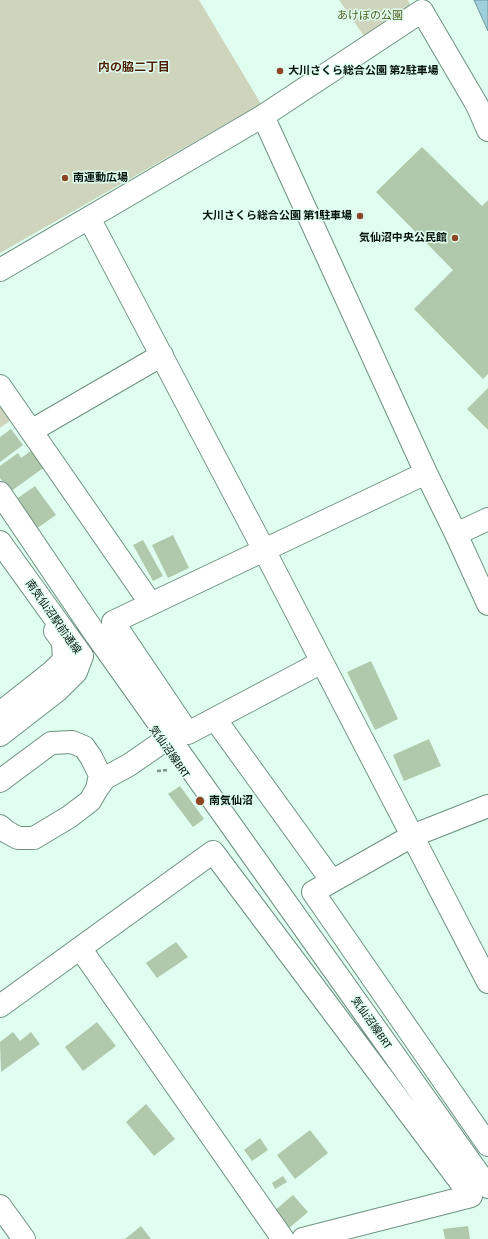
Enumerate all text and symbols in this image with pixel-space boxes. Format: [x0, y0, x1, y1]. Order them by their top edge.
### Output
park label: あけぼの公園 [337, 9, 403, 23]
district label: 内の脇二丁目 [98, 61, 170, 75]
place label: 大川さくら総合公園 第2駐車場 [288, 64, 438, 78]
marker: 大川さくら総合公園 第2駐車場 [275, 66, 285, 76]
place label: 南運動広場 [73, 171, 128, 185]
marker: 南運動広場 [60, 173, 70, 183]
place label: 大川さくら総合公園 第1駐車場 [202, 209, 352, 223]
marker: 大川さくら総合公園 第1駐車場 [355, 211, 365, 221]
place label: 気仙沼中央公民館 [359, 231, 447, 245]
marker: 気仙沼中央公民館 [450, 233, 460, 243]
street label: 南気仙沼駅前通線 [22, 577, 84, 657]
street label: 気仙沼線BRT [146, 723, 192, 781]
place label: 南気仙沼 [209, 794, 253, 808]
marker: 南気仙沼 [194, 795, 206, 807]
street label: 気仙沼線BRT [348, 994, 394, 1052]

